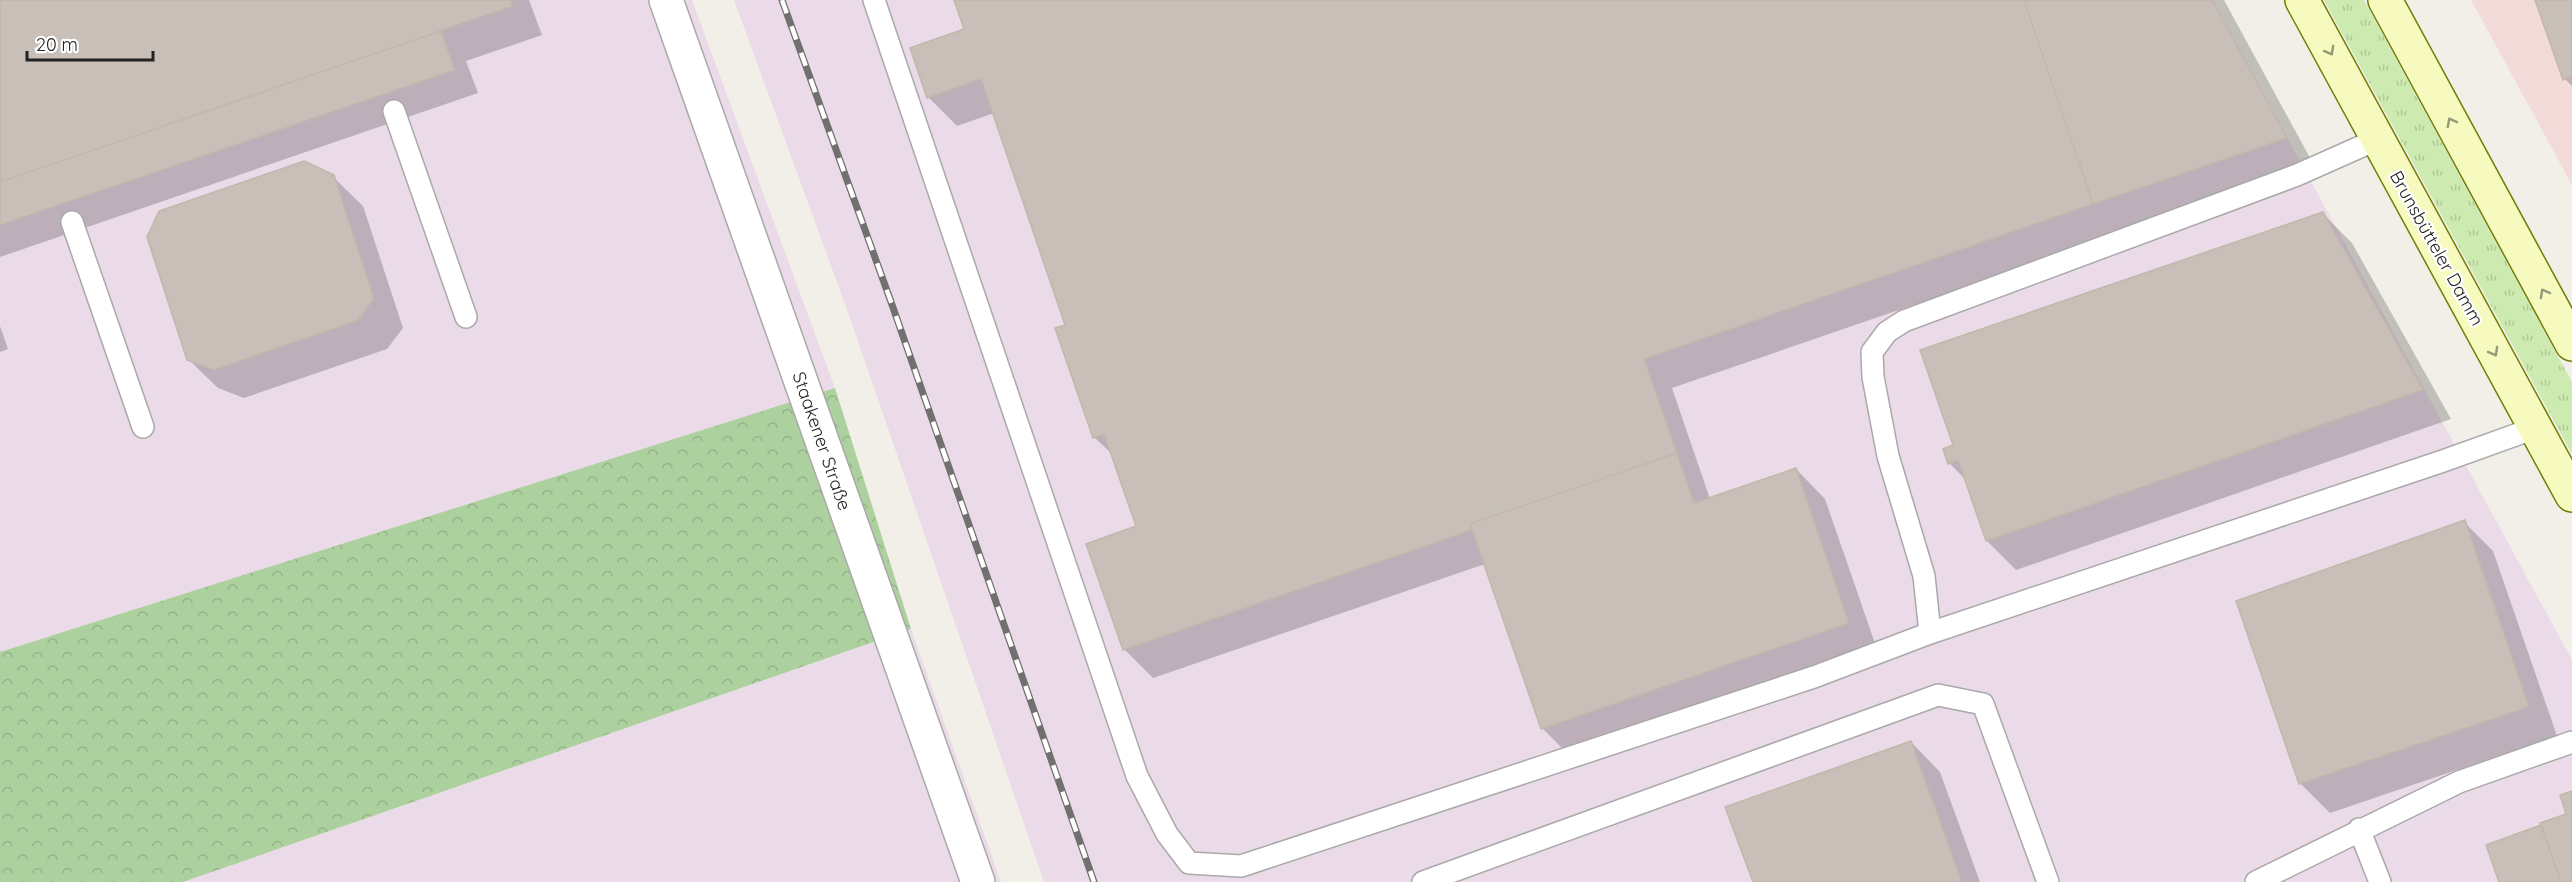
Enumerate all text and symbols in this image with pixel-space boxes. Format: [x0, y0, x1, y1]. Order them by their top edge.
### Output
scale bar [27, 24, 153, 62]
text: 20 m [36, 33, 78, 56]
one-way arrow [2323, 45, 2334, 56]
one-way arrow [2447, 117, 2458, 128]
street label: Brunsbütteler Damm [2385, 166, 2489, 330]
one-way arrow [2540, 289, 2551, 299]
one-way arrow [2487, 345, 2498, 356]
street label: Staakener Straße [788, 369, 856, 513]

